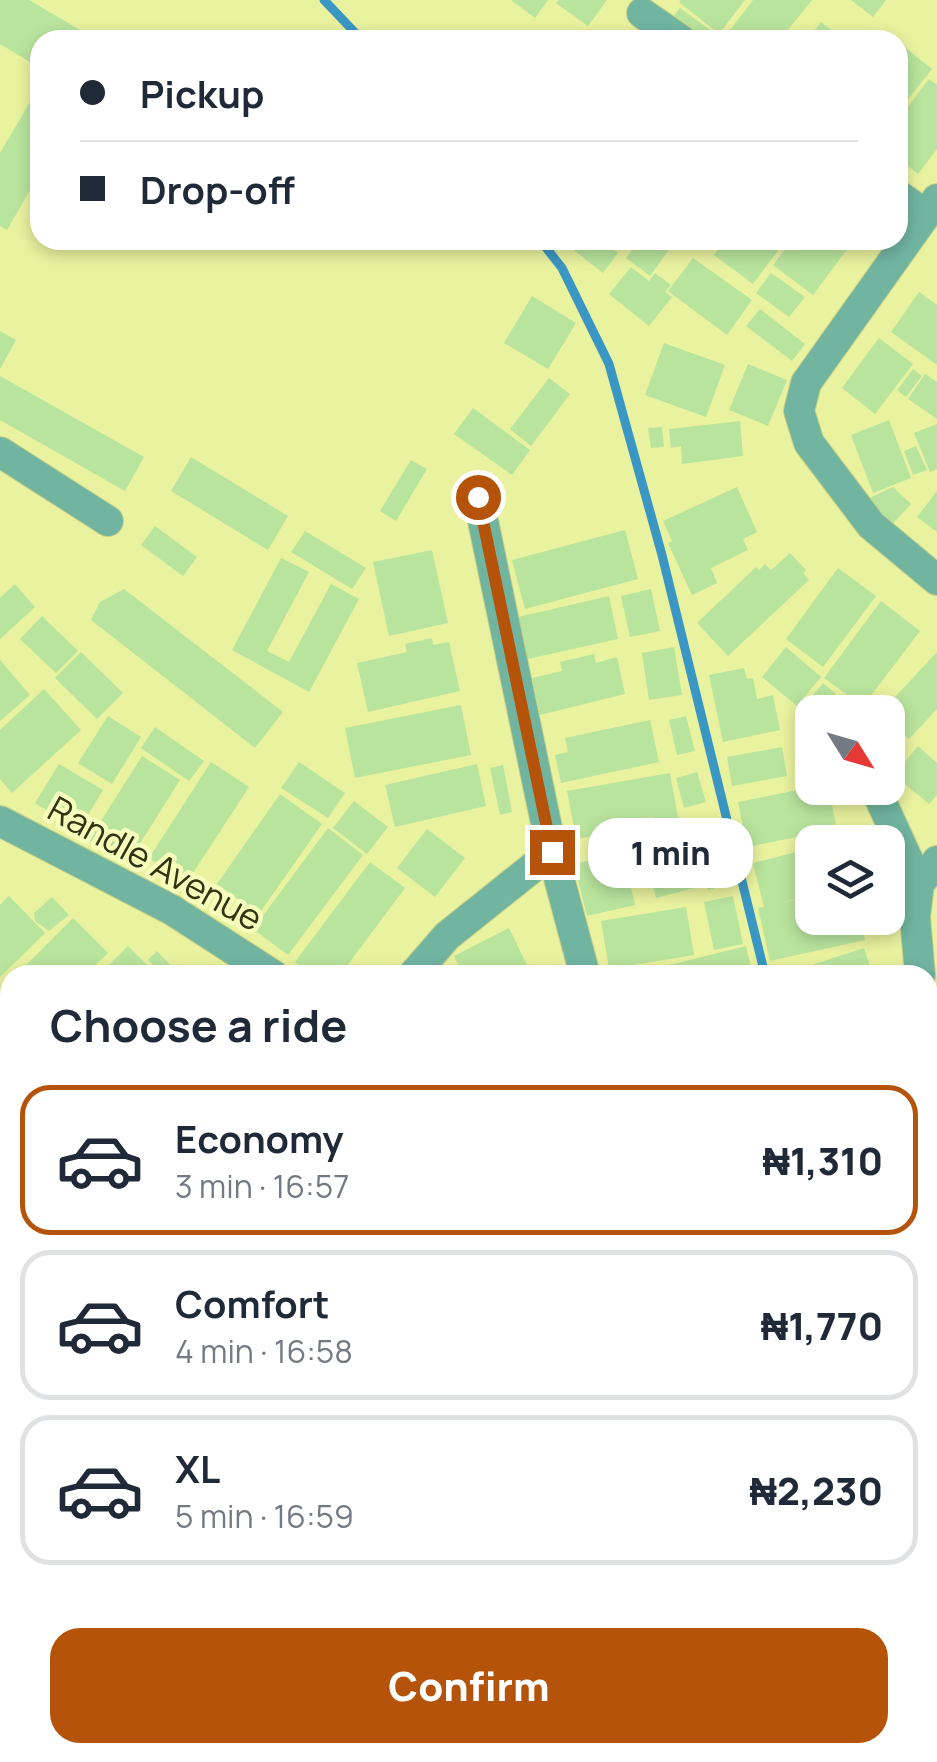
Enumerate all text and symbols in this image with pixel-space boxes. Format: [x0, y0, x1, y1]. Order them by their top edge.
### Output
text: Pickup [140, 67, 264, 119]
text: Drop-off [140, 163, 295, 215]
route start [456, 475, 501, 520]
north arrow [795, 695, 905, 805]
map controls [795, 695, 905, 935]
street label: Randle Avenue [40, 784, 271, 942]
callout: 1 min [587, 817, 752, 887]
button: layers [795, 825, 905, 935]
route end [530, 830, 575, 875]
text: 1 min [630, 831, 711, 875]
text: Choose a ride [50, 994, 347, 1056]
text: Economy [175, 1112, 344, 1164]
icon: car [55, 1115, 145, 1205]
text: ₦1,310 [762, 1134, 883, 1186]
text: 3 min · 16:57 [175, 1164, 349, 1208]
text: Comfort [175, 1277, 329, 1329]
icon: car [55, 1280, 145, 1370]
text: ₦1,770 [761, 1299, 883, 1351]
text: 4 min · 16:58 [175, 1329, 353, 1373]
text: XL [175, 1442, 220, 1494]
icon: car [55, 1445, 145, 1535]
text: ₦2,230 [750, 1464, 883, 1516]
text: 5 min · 16:59 [175, 1494, 354, 1538]
button: Confirm [50, 1628, 888, 1743]

